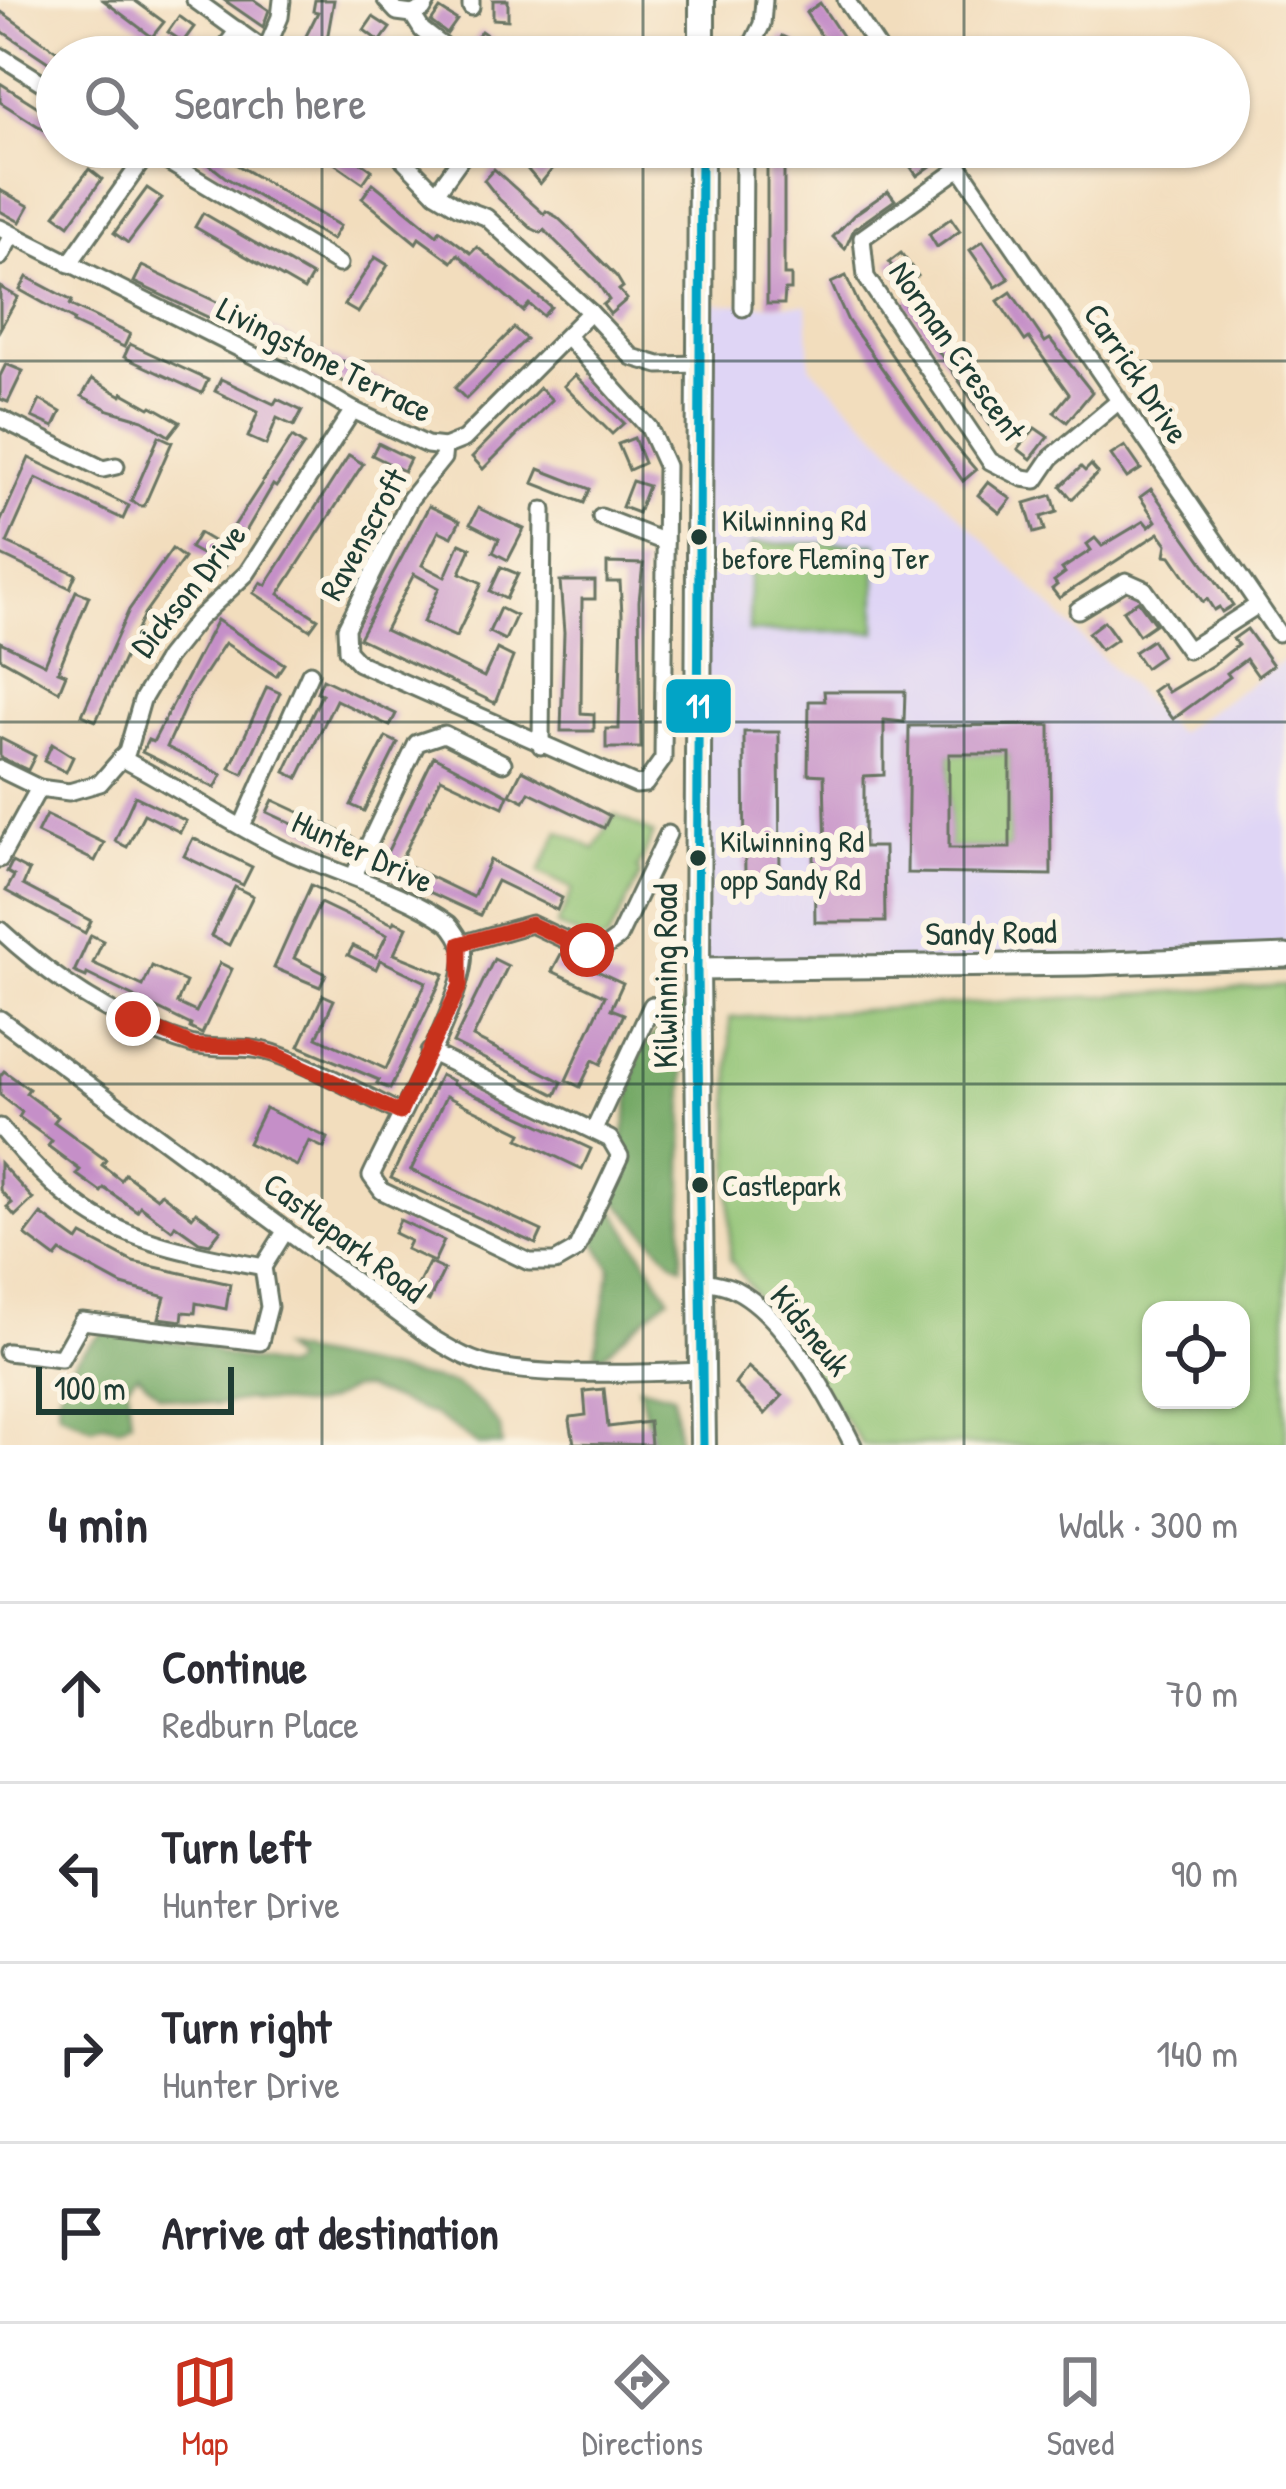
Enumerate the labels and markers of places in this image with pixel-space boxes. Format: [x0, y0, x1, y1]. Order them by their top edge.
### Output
place label: Kilwinning Rd before Fleming Ter [722, 500, 930, 578]
marker: Kilwinning Rd before Fleming Ter [688, 526, 710, 548]
place label: Kilwinning Rd opp Sandy Rd [720, 821, 864, 899]
marker: Kilwinning Rd opp Sandy Rd [687, 847, 709, 869]
place label: Castlepark [722, 1165, 841, 1205]
marker: Castlepark [689, 1174, 711, 1196]

